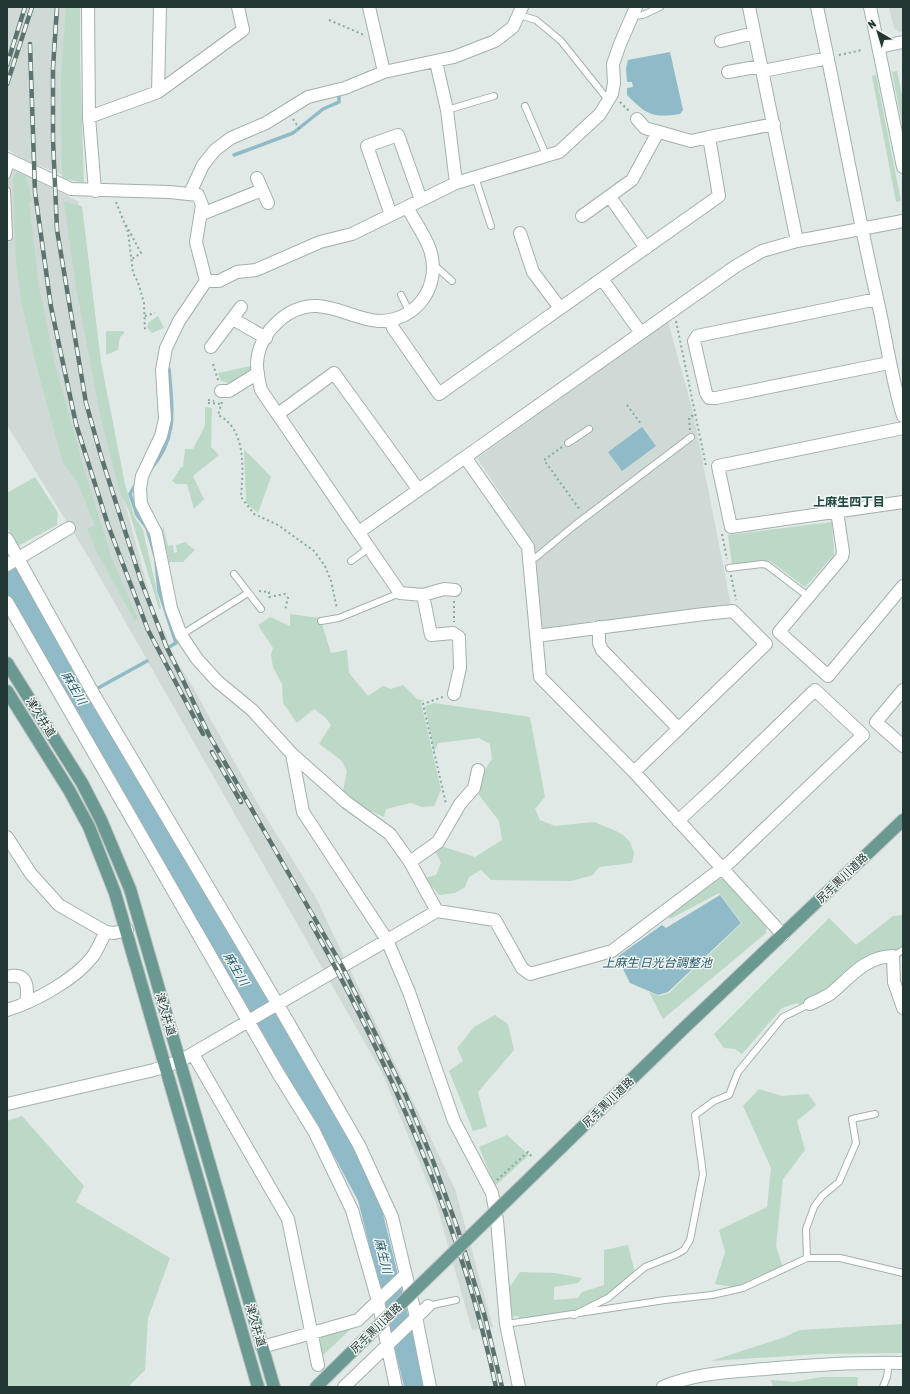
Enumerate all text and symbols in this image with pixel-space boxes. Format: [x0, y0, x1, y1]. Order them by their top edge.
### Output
north arrow [858, 12, 898, 52]
text: N [866, 17, 878, 31]
district label: 上麻生四丁目 [813, 495, 885, 509]
water label: 麻生川 [59, 669, 90, 709]
street label: 津久井道 [24, 695, 58, 739]
street label: 尻手黒川道路 [814, 851, 870, 905]
water label: 麻生川 [221, 950, 252, 990]
water label: 上麻生 日光台調整池 [602, 956, 713, 970]
street label: 津久井道 [154, 991, 178, 1037]
street label: 尻手黒川道路 [580, 1075, 636, 1129]
water label: 麻生川 [372, 1237, 395, 1277]
street label: 尻手黒川道路 [348, 1301, 404, 1355]
street label: 津久井道 [244, 1302, 268, 1348]

